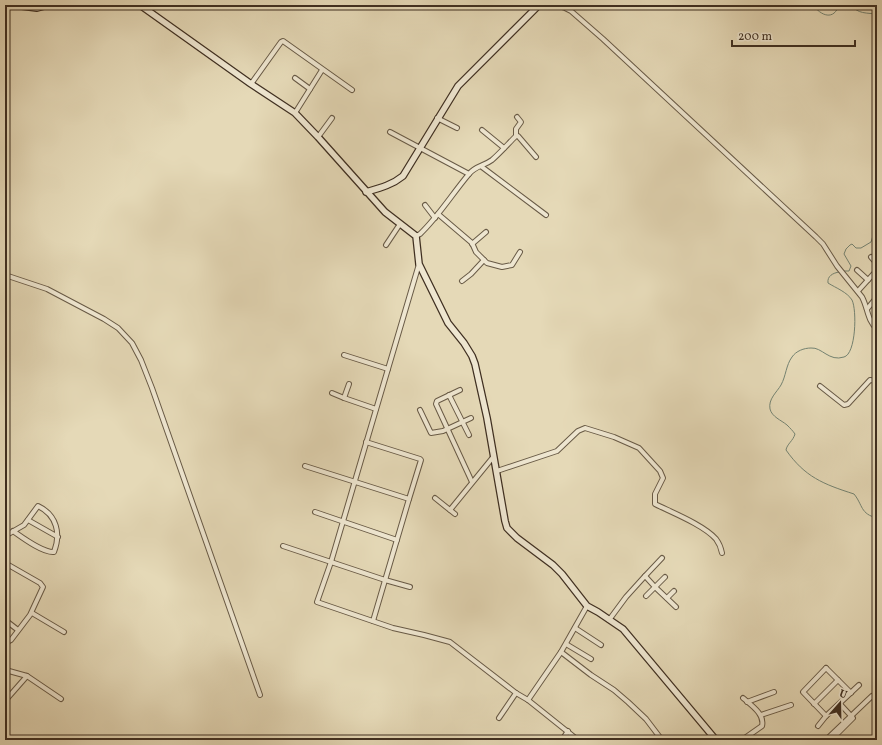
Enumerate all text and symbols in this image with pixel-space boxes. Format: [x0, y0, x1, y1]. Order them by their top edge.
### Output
scale bar [732, 22, 855, 48]
text: 200 m [738, 29, 772, 45]
north arrow [820, 683, 860, 723]
text: U [837, 687, 849, 704]

